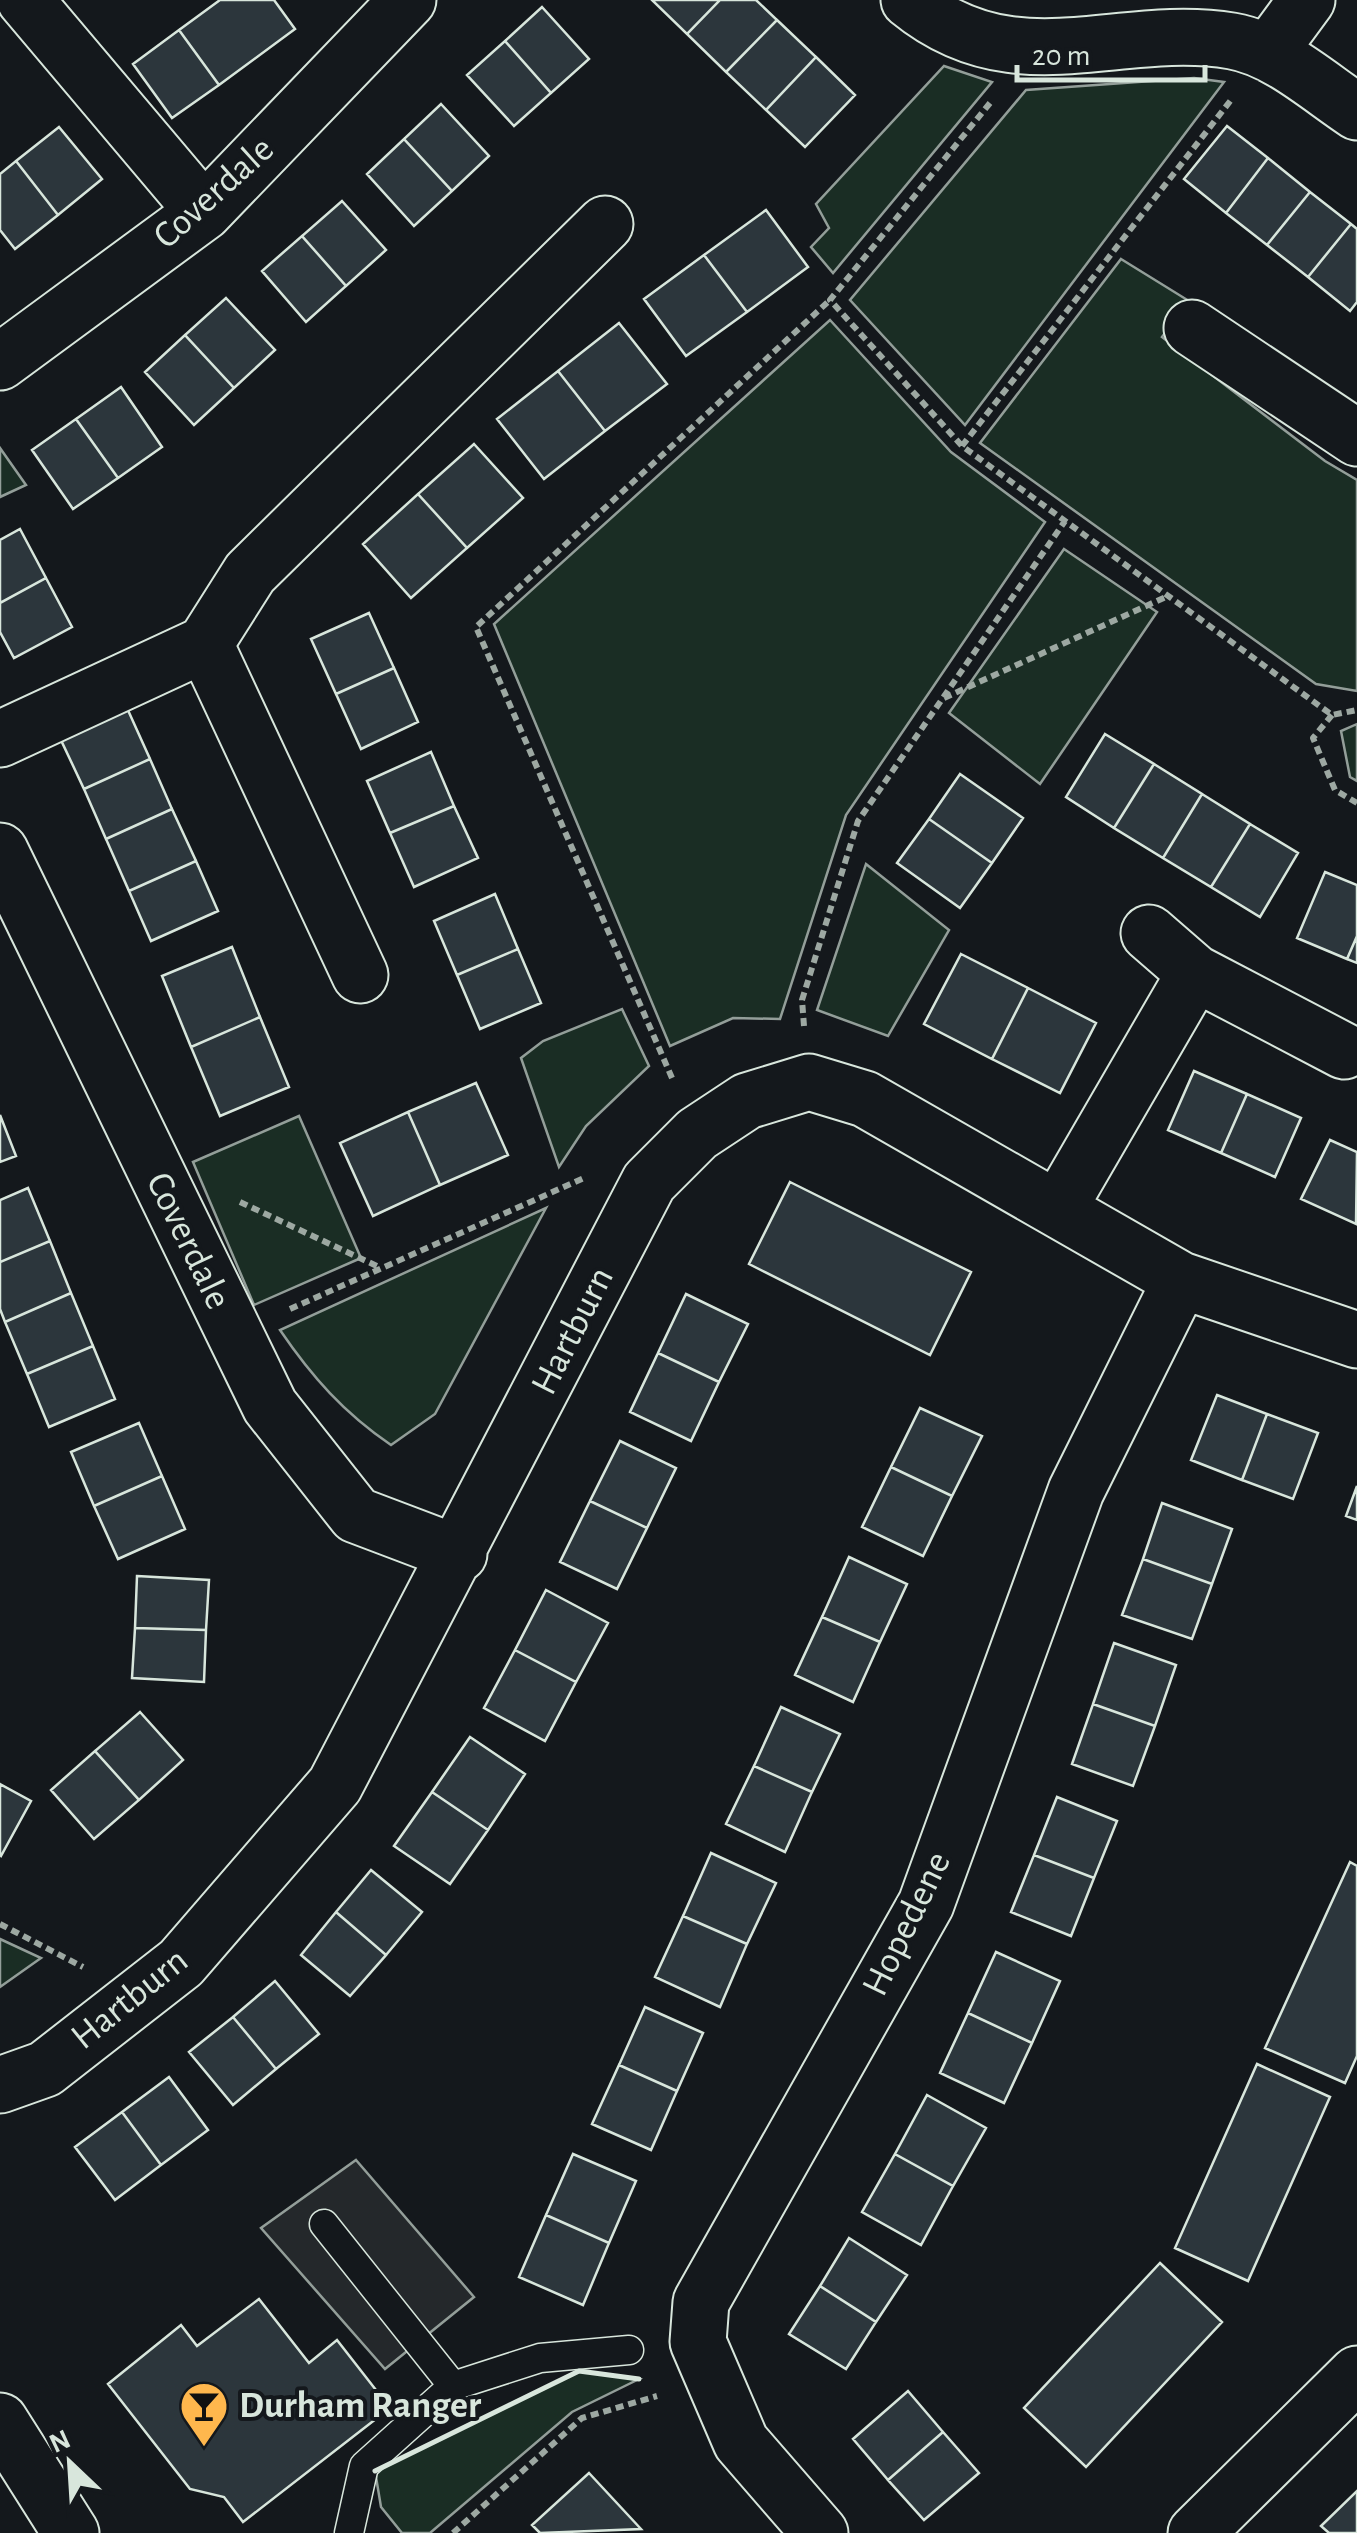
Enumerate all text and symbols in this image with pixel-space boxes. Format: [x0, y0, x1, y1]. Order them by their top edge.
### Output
scale bar [1017, 20, 1204, 82]
text: 20 m [1032, 41, 1090, 71]
street label: Coverdale [147, 130, 281, 256]
street label: Coverdale [139, 1167, 237, 1315]
street label: Hartburn [525, 1261, 621, 1401]
street label: Hopedene [856, 1846, 958, 2002]
street label: Hartburn [65, 1941, 195, 2057]
bar icon: Durham Ranger [178, 2380, 230, 2448]
place label: Durham Ranger [239, 2387, 482, 2425]
north arrow [20, 2413, 120, 2513]
text: N [46, 2425, 75, 2459]

